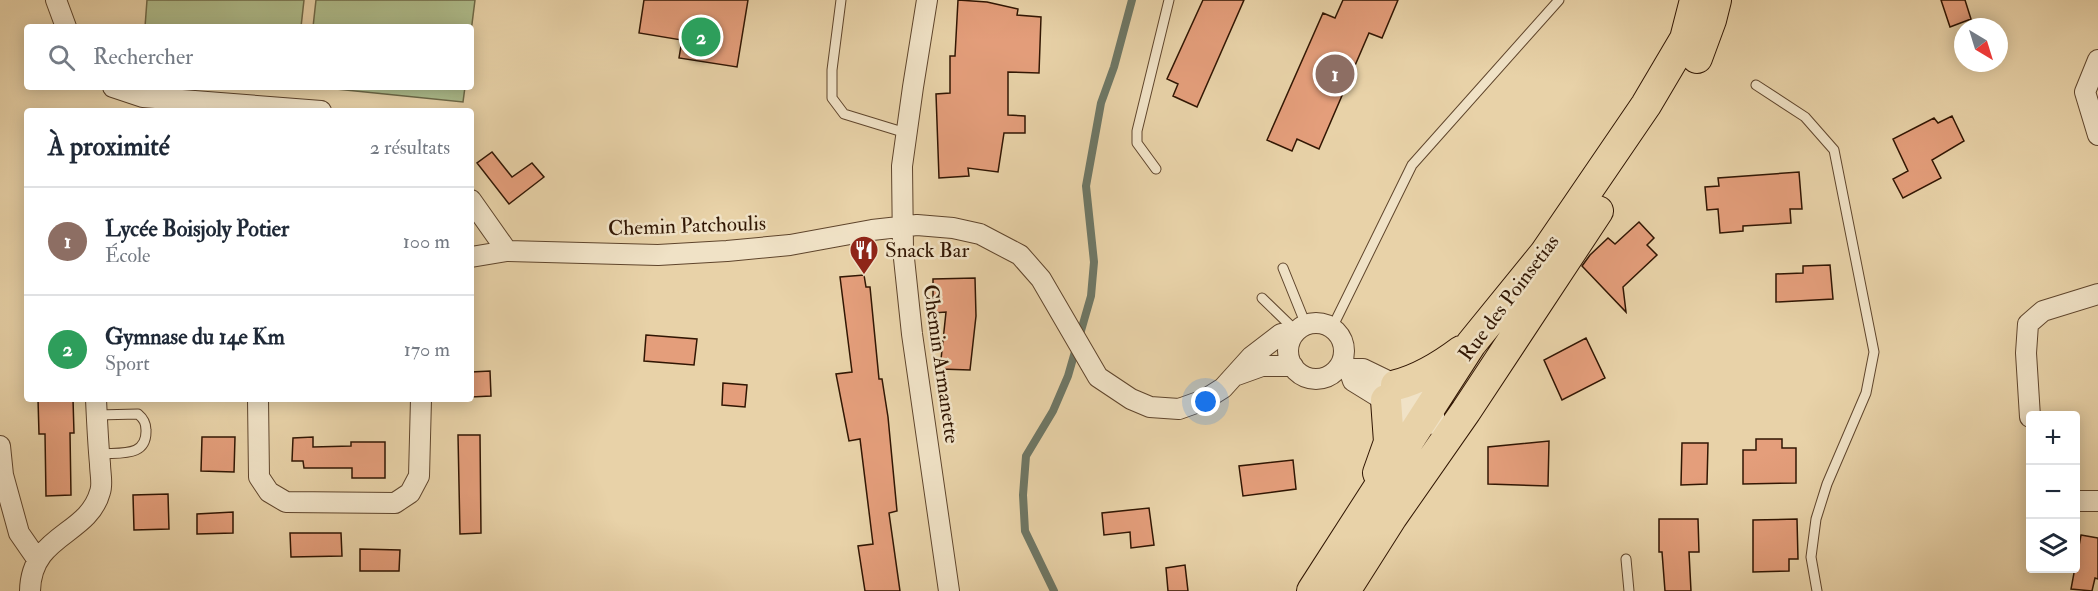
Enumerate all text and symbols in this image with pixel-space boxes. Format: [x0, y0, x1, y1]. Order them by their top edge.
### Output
pin: 2 [682, 15, 720, 60]
north arrow [1954, 18, 2008, 72]
search box [24, 24, 474, 90]
icon: search [45, 41, 78, 74]
text: Rechercher [93, 43, 193, 71]
pin: 1 [1316, 52, 1354, 97]
text: À proximité [48, 131, 170, 163]
text: 2 résultats [370, 135, 450, 160]
street label: Chemin Patchoulis [608, 210, 766, 242]
text: Lycée Boisjoly Potier [105, 215, 289, 243]
text: 1 [64, 229, 71, 254]
text: 100 m [403, 229, 450, 254]
street label: Rue des Poinsetias [1452, 229, 1566, 367]
restaurant icon: Snack Bar [848, 234, 880, 276]
place label: Snack Bar [885, 237, 969, 264]
text: École [105, 243, 150, 268]
street label: Chemin Armanette [916, 283, 966, 446]
text: Gymnase du 14e Km [105, 323, 285, 351]
text: 2 [62, 337, 73, 362]
text: 170 m [404, 337, 450, 362]
text: Sport [105, 351, 150, 376]
your location [1191, 387, 1220, 416]
map controls [2026, 411, 2080, 573]
button: + [2026, 411, 2080, 465]
button: − [2026, 465, 2080, 519]
button: layers [2026, 519, 2080, 573]

